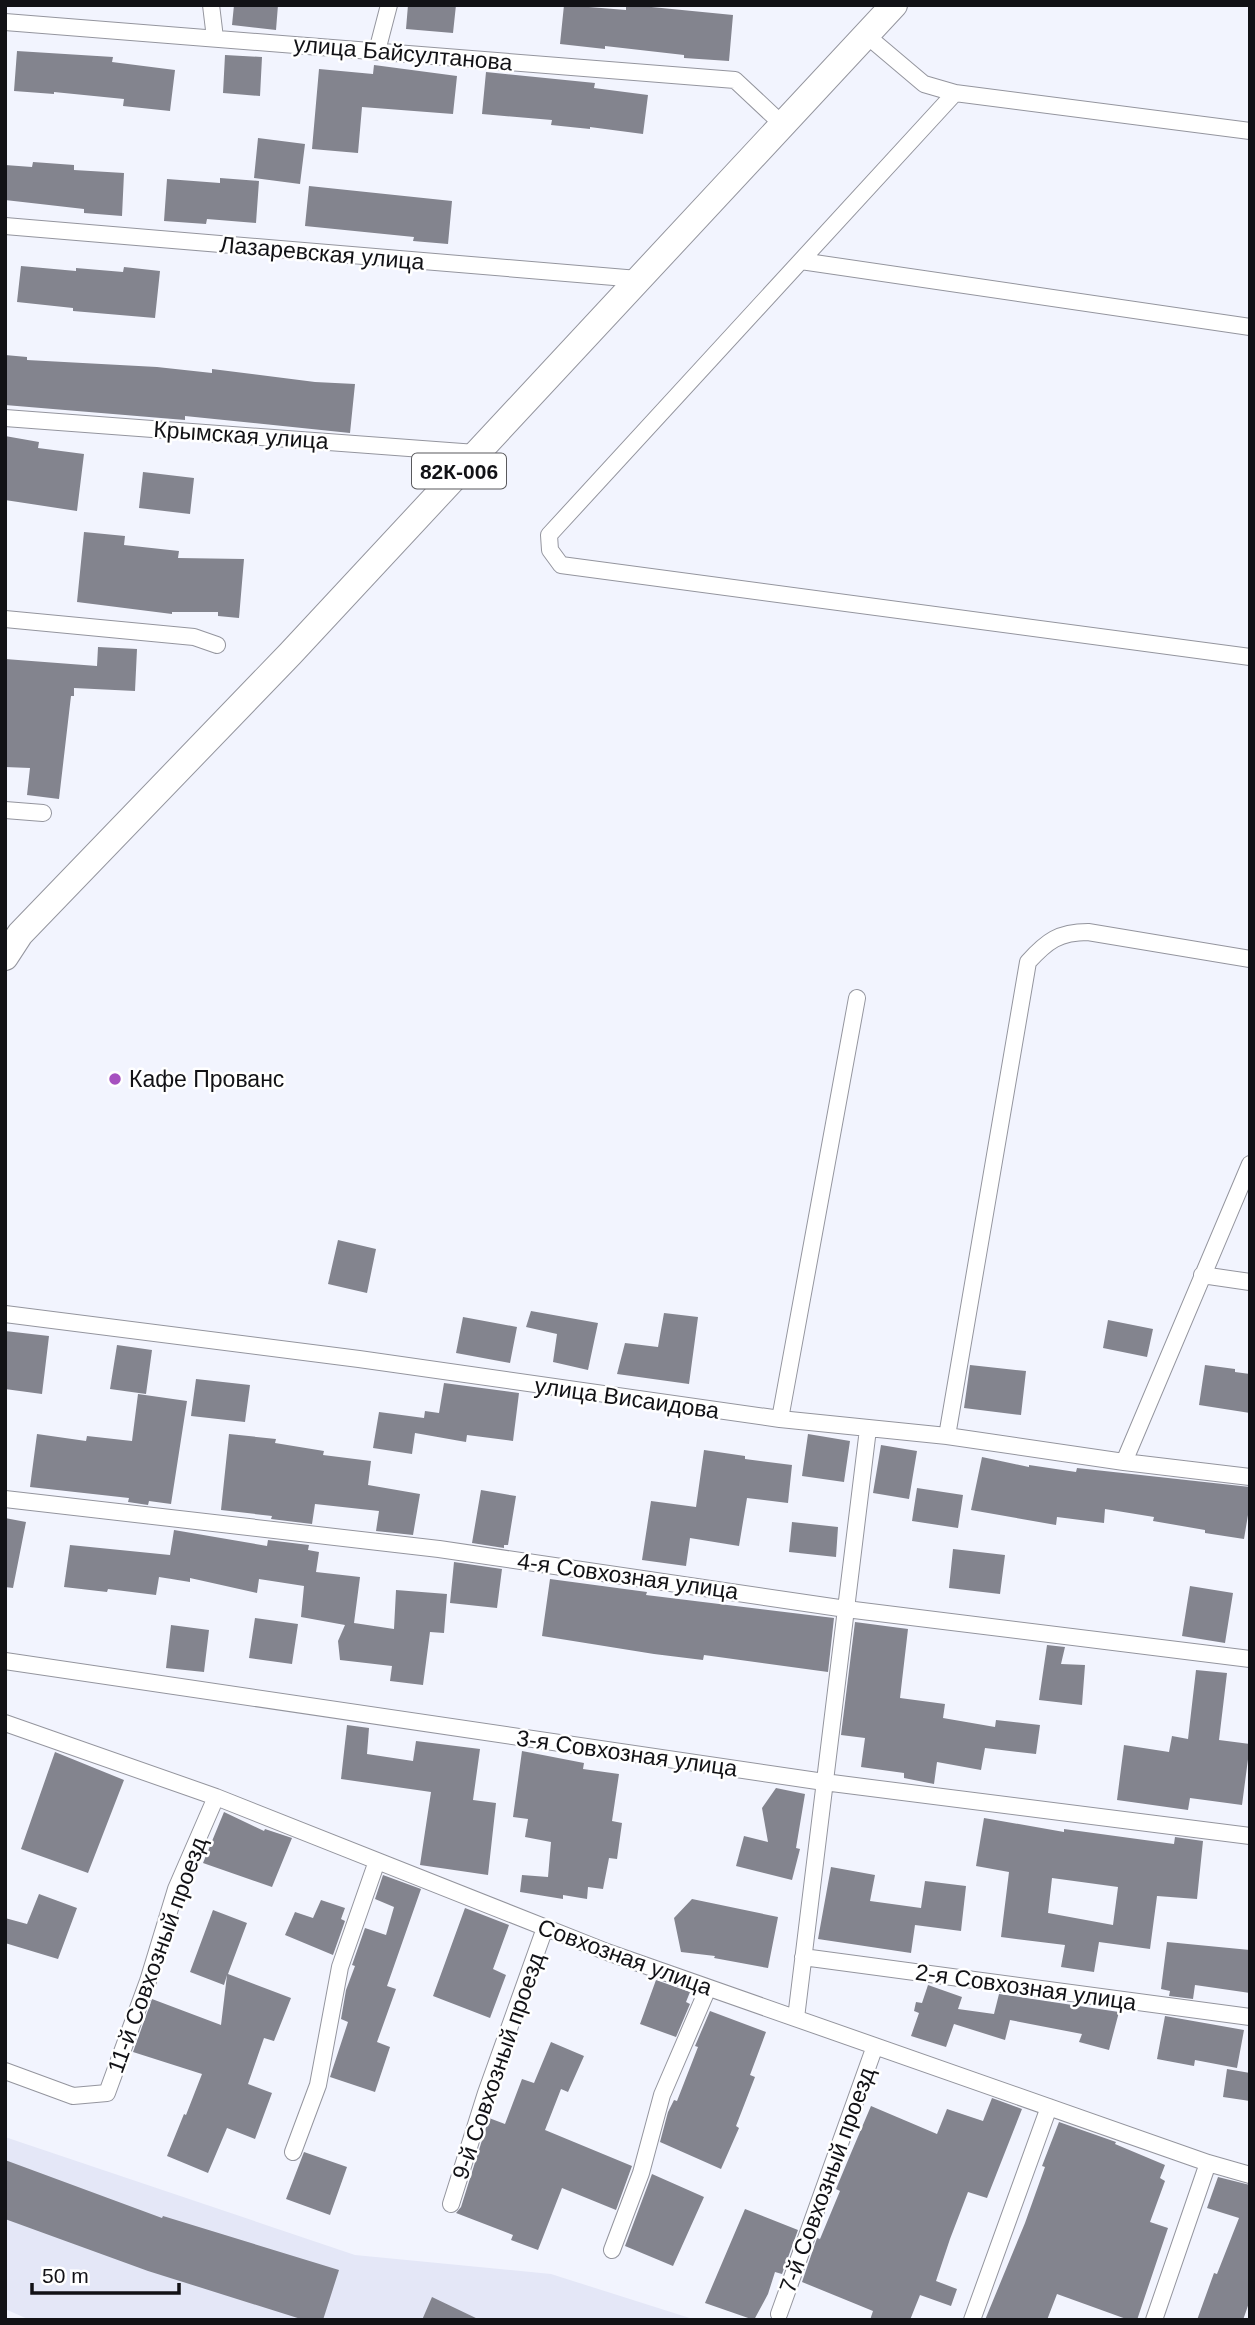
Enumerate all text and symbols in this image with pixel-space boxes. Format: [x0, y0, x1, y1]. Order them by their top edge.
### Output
street label: улица Байсултанова [292, 30, 514, 76]
street label: Лазаревская улица [219, 231, 426, 275]
street label: Крымская улица [153, 416, 330, 454]
road number: 82К-006 [412, 454, 506, 489]
place label: Кафе Прованс [129, 1066, 284, 1092]
marker: Кафе Прованс [107, 1071, 123, 1087]
street label: улица Висаидова [533, 1372, 721, 1424]
street label: 4-я Совхозная улица [516, 1548, 740, 1604]
street label: 3-я Совхозная улица [515, 1725, 739, 1781]
street label: 11-й Совхозный проезд [102, 1833, 212, 2076]
street label: Совхозная улица [534, 1913, 716, 2001]
street label: 9-й Совхозный проезд [447, 1949, 549, 2183]
street label: 2-я Совхозная улица [914, 1959, 1138, 2015]
street label: 7-й Совхозный проезд [774, 2063, 880, 2296]
scale bar [32, 2252, 178, 2296]
text: 50 m [42, 2264, 89, 2287]

